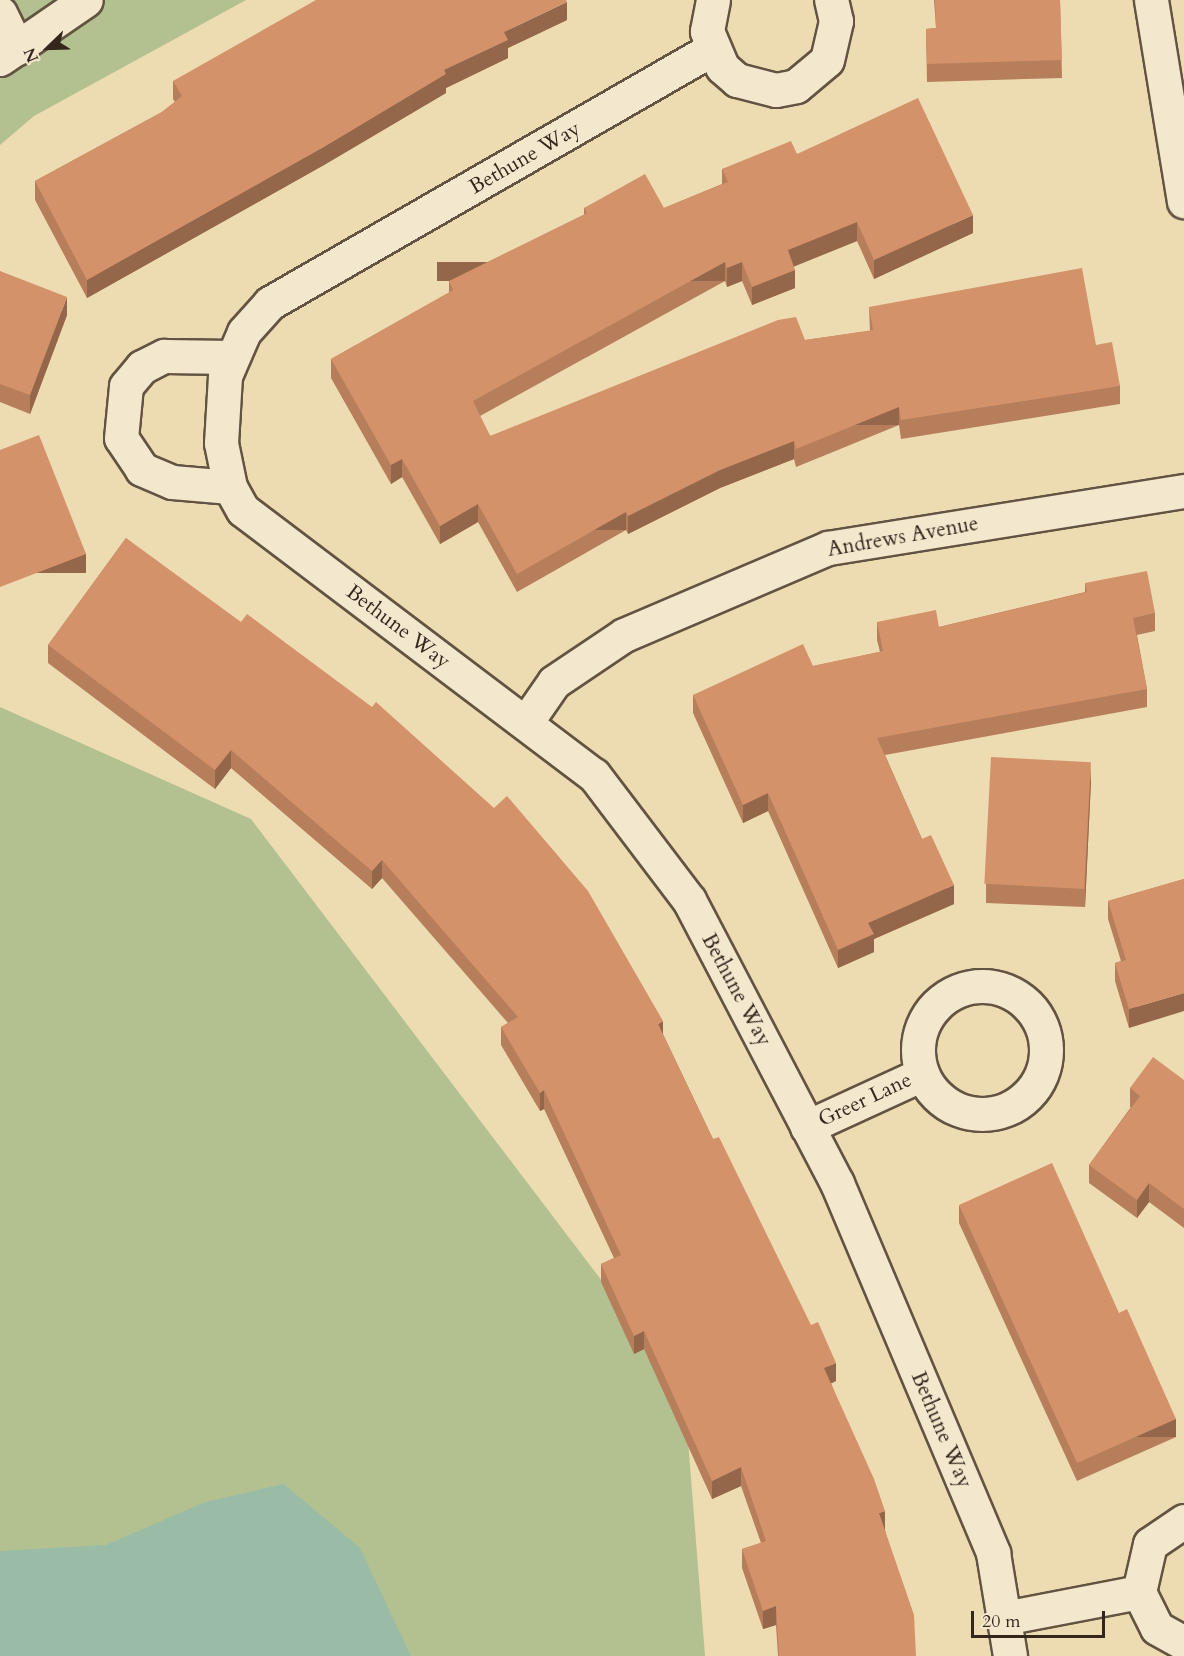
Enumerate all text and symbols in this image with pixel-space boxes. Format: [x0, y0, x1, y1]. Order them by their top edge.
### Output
north arrow [18, 18, 78, 78]
text: N [19, 44, 44, 66]
street label: Bethune Way [465, 116, 585, 200]
street label: Andrews Avenue [826, 511, 980, 563]
street label: Bethune Way [341, 580, 455, 674]
street label: Bethune Way [696, 929, 776, 1051]
street label: Greer Lane [814, 1067, 916, 1133]
street label: Bethune Way [905, 1368, 977, 1492]
scale bar [974, 1599, 1108, 1637]
text: 20 m [982, 1609, 1021, 1634]

